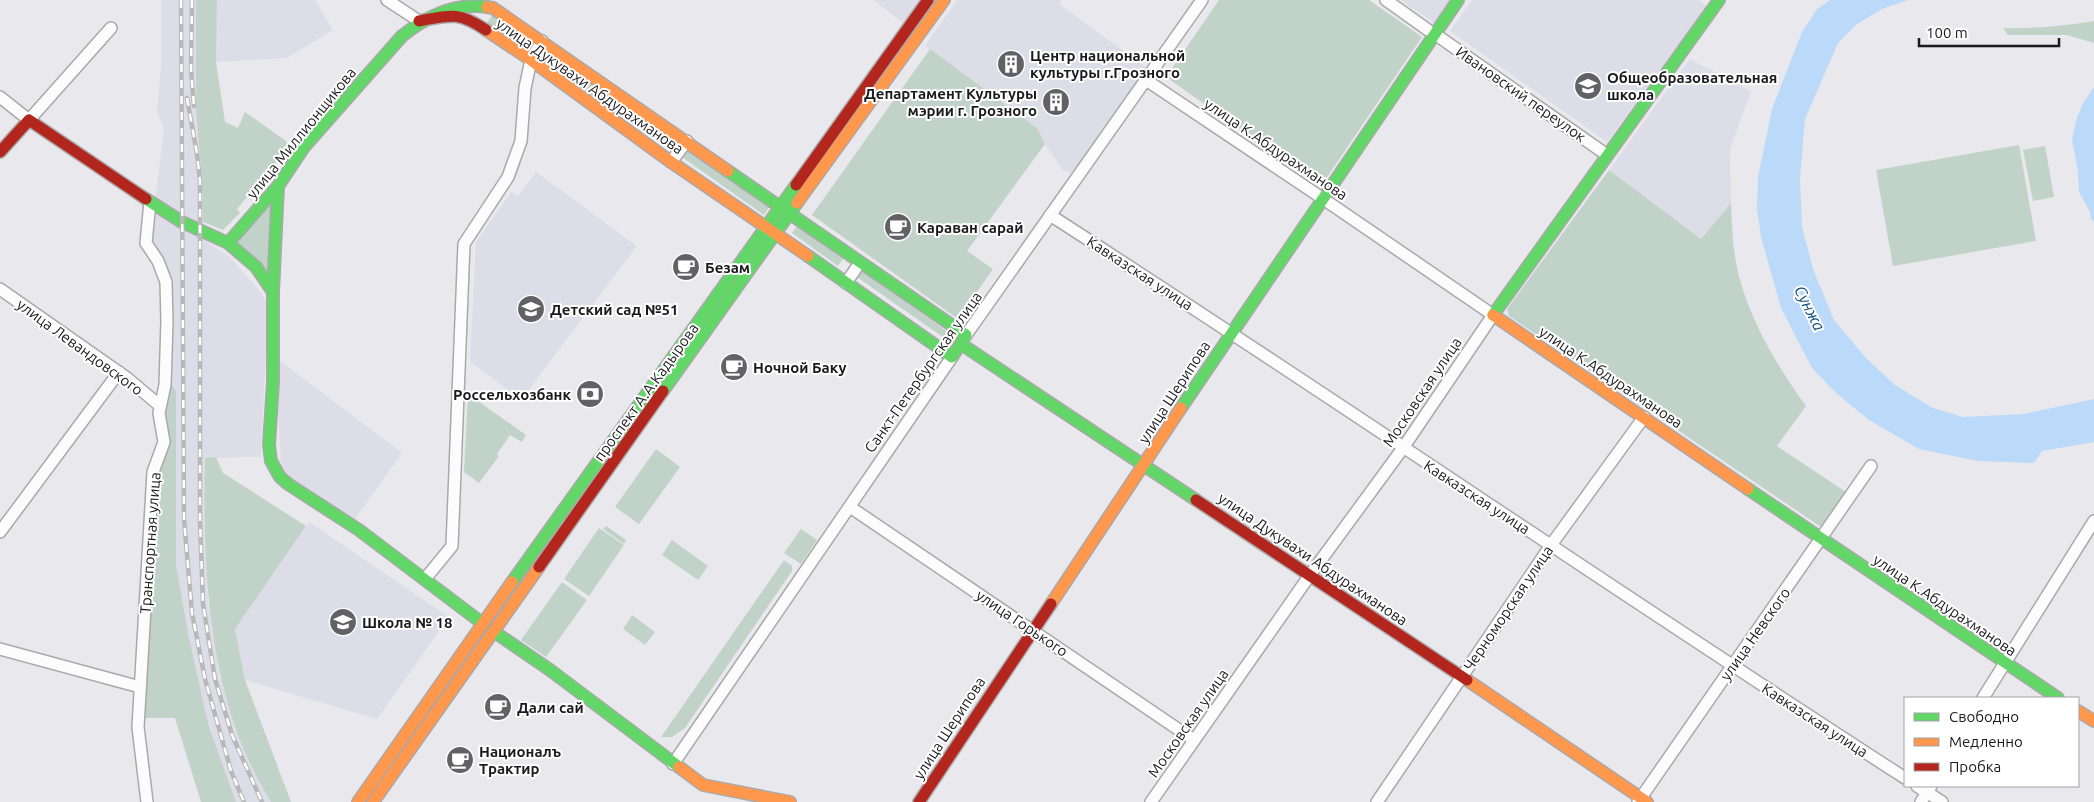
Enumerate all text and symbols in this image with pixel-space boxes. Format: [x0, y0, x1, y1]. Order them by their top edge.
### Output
street label: улица Дукувахи Абдурахманова [493, 15, 687, 157]
scale bar [1919, 15, 2059, 47]
text: 100 m [1926, 24, 1968, 41]
street label: Ивановский переулок [1453, 43, 1589, 145]
place label: Центр национальной культуры г.Грозного [1030, 47, 1185, 81]
building icon: Центр национальной культуры г.Грозного [996, 49, 1026, 79]
street label: улица Миллионщикова [243, 64, 359, 202]
place label: Общеобразовательная школа [1607, 69, 1777, 103]
school or university icon: Общеобразовательная школа [1573, 71, 1603, 101]
place label: Департамент Культуры мэрии г. Грозного [864, 85, 1037, 119]
building icon: Департамент Культуры мэрии г. Грозного [1041, 87, 1071, 117]
street label: улица К.Абдурахманова [1201, 95, 1351, 203]
cafe icon: Караван сарай [883, 212, 913, 242]
place label: Караван сарай [917, 219, 1023, 236]
street label: Кавказская улица [1084, 232, 1196, 314]
cafe icon: Безам [671, 252, 701, 282]
place label: Безам [705, 259, 750, 276]
water label: Сунжа [1791, 283, 1829, 334]
street label: Санкт-Петербургская улица [861, 288, 985, 456]
school or university icon: Детский сад №51 [516, 294, 546, 324]
street label: улица Левандовского [14, 296, 146, 398]
place label: Детский сад №51 [550, 301, 678, 318]
street label: проспект А.А.Кадырова [590, 320, 702, 464]
street label: улица К.Абдурахманова [1536, 323, 1686, 431]
street label: Московская улица [1379, 334, 1465, 450]
street label: улица Шерипова [1135, 338, 1213, 446]
cafe icon: Ночной Баку [719, 352, 749, 382]
place label: Ночной Баку [753, 359, 846, 376]
bank icon: Россельхозбанк [575, 379, 605, 409]
place label: Россельхозбанк [453, 386, 571, 403]
street label: Кавказская улица [1421, 456, 1533, 538]
street label: Транспортная улица [137, 472, 163, 614]
street label: улица Дукувахи Абдурахманова [1215, 489, 1411, 629]
street label: Черноморская улица [1460, 542, 1556, 674]
street label: улица К.Абдурахманова [1870, 551, 2020, 659]
street label: улица Невского [1717, 584, 1793, 684]
street label: улица Горького [973, 586, 1071, 660]
school or university icon: Школа № 18 [328, 607, 358, 637]
place label: Школа № 18 [362, 614, 452, 631]
street label: Московская улица [1144, 666, 1232, 780]
street label: улица Шерипова [910, 674, 988, 782]
street label: Кавказская улица [1759, 679, 1871, 761]
cafe icon: Дали сай [483, 692, 513, 722]
legend [1904, 697, 2079, 787]
place label: Дали сай [517, 699, 584, 716]
text: Свободно [1949, 708, 2019, 725]
text: Медленно [1949, 733, 2023, 750]
place label: Националъ Трактир [479, 743, 561, 777]
cafe icon: Националъ Трактир [445, 745, 475, 775]
text: Пробка [1949, 758, 2001, 775]

